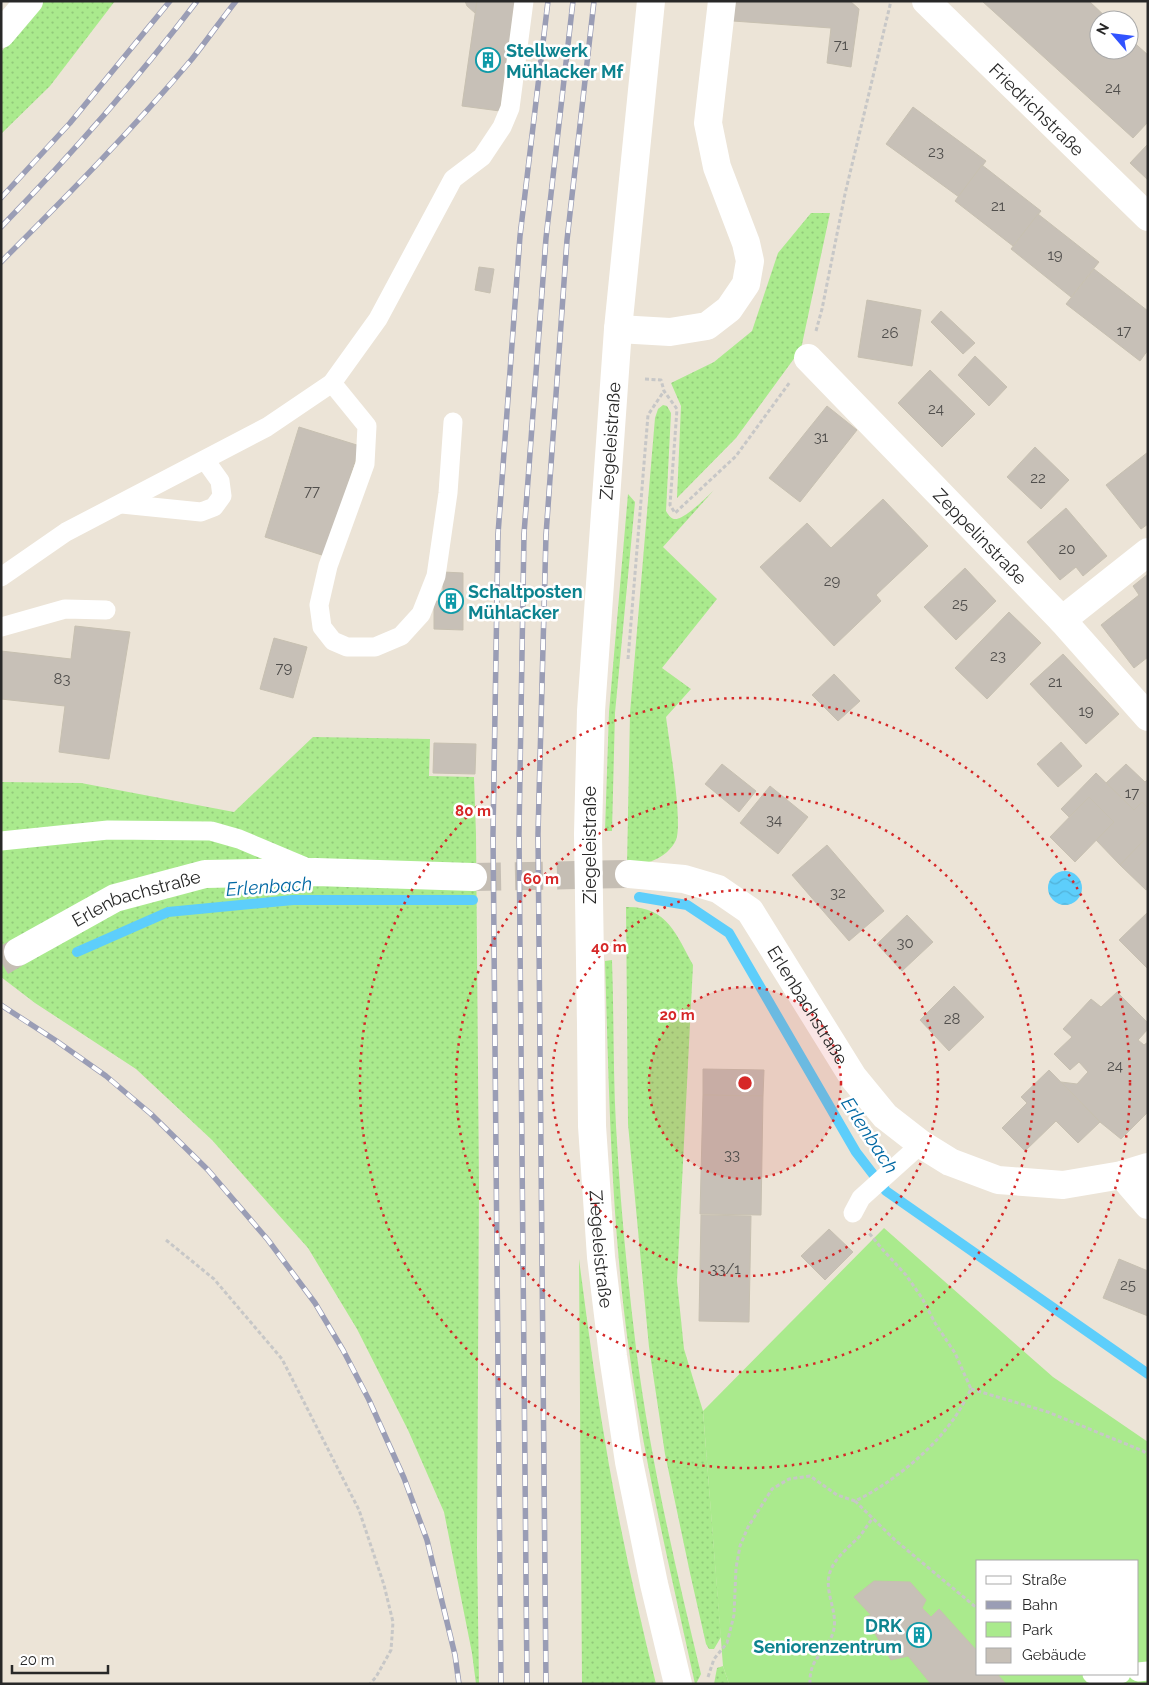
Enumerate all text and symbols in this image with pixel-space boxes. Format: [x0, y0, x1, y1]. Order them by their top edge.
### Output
north arrow [1089, 10, 1139, 60]
text: N [1093, 20, 1112, 37]
house number: 71 [834, 36, 849, 54]
place label: Stellwerk Mühlacker Mf [506, 40, 624, 82]
building icon: Stellwerk Mühlacker Mf [475, 47, 501, 73]
street label: Friedrichstraße [985, 58, 1089, 160]
house number: 24 [1105, 79, 1121, 97]
house number: 23 [928, 143, 944, 161]
house number: 21 [991, 197, 1006, 215]
house number: 19 [1047, 246, 1063, 264]
house number: 17 [1117, 322, 1131, 340]
house number: 26 [882, 324, 898, 342]
street label: Ziegeleistraße [595, 381, 625, 501]
house number: 24 [928, 400, 944, 418]
house number: 31 [814, 428, 829, 446]
house number: 22 [1030, 469, 1046, 487]
house number: 77 [304, 482, 320, 500]
street label: Zeppelinstraße [930, 484, 1032, 589]
house number: 20 [1059, 540, 1076, 558]
house number: 29 [824, 572, 841, 590]
place label: Schaltposten Mühlacker [468, 581, 583, 623]
building icon: Schaltposten Mühlacker [438, 588, 464, 614]
house number: 25 [952, 595, 968, 613]
house number: 23 [990, 647, 1006, 665]
house number: 79 [276, 659, 293, 677]
house number: 83 [54, 670, 70, 688]
house number: 21 [1048, 673, 1063, 691]
house number: 19 [1078, 702, 1094, 720]
house number: 17 [1125, 784, 1139, 802]
street label: Ziegeleistraße [579, 785, 600, 904]
text: 80 m [455, 802, 491, 820]
house number: 34 [766, 811, 782, 829]
street label: Erlenbachstraße [68, 865, 203, 930]
text: 60 m [523, 870, 559, 888]
water label: Erlenbach [225, 872, 313, 900]
house number: 32 [830, 884, 846, 902]
house number: 30 [896, 934, 914, 952]
text: 40 m [591, 938, 627, 956]
street label: Erlenbachstraße [764, 942, 853, 1068]
text: 20 m [659, 1006, 695, 1024]
house number: 28 [944, 1010, 960, 1028]
house number: 24 [1107, 1057, 1123, 1075]
centre of rings [736, 1074, 754, 1092]
water label: Erlenbach [837, 1093, 903, 1177]
house number: 33 [724, 1146, 740, 1164]
street label: Ziegeleistraße [586, 1189, 618, 1309]
house number: 33/1 [709, 1260, 741, 1278]
house number: 25 [1120, 1276, 1136, 1294]
legend [976, 1560, 1139, 1675]
text: Straße [1022, 1571, 1067, 1589]
text: Bahn [1022, 1596, 1058, 1614]
place label: DRK Seniorenzentrum [753, 1615, 903, 1657]
text: Park [1022, 1621, 1053, 1639]
building icon: DRK Seniorenzentrum [906, 1622, 932, 1648]
scale bar [12, 1642, 109, 1674]
text: Gebäude [1022, 1646, 1086, 1664]
text: 20 m [20, 1651, 55, 1669]

